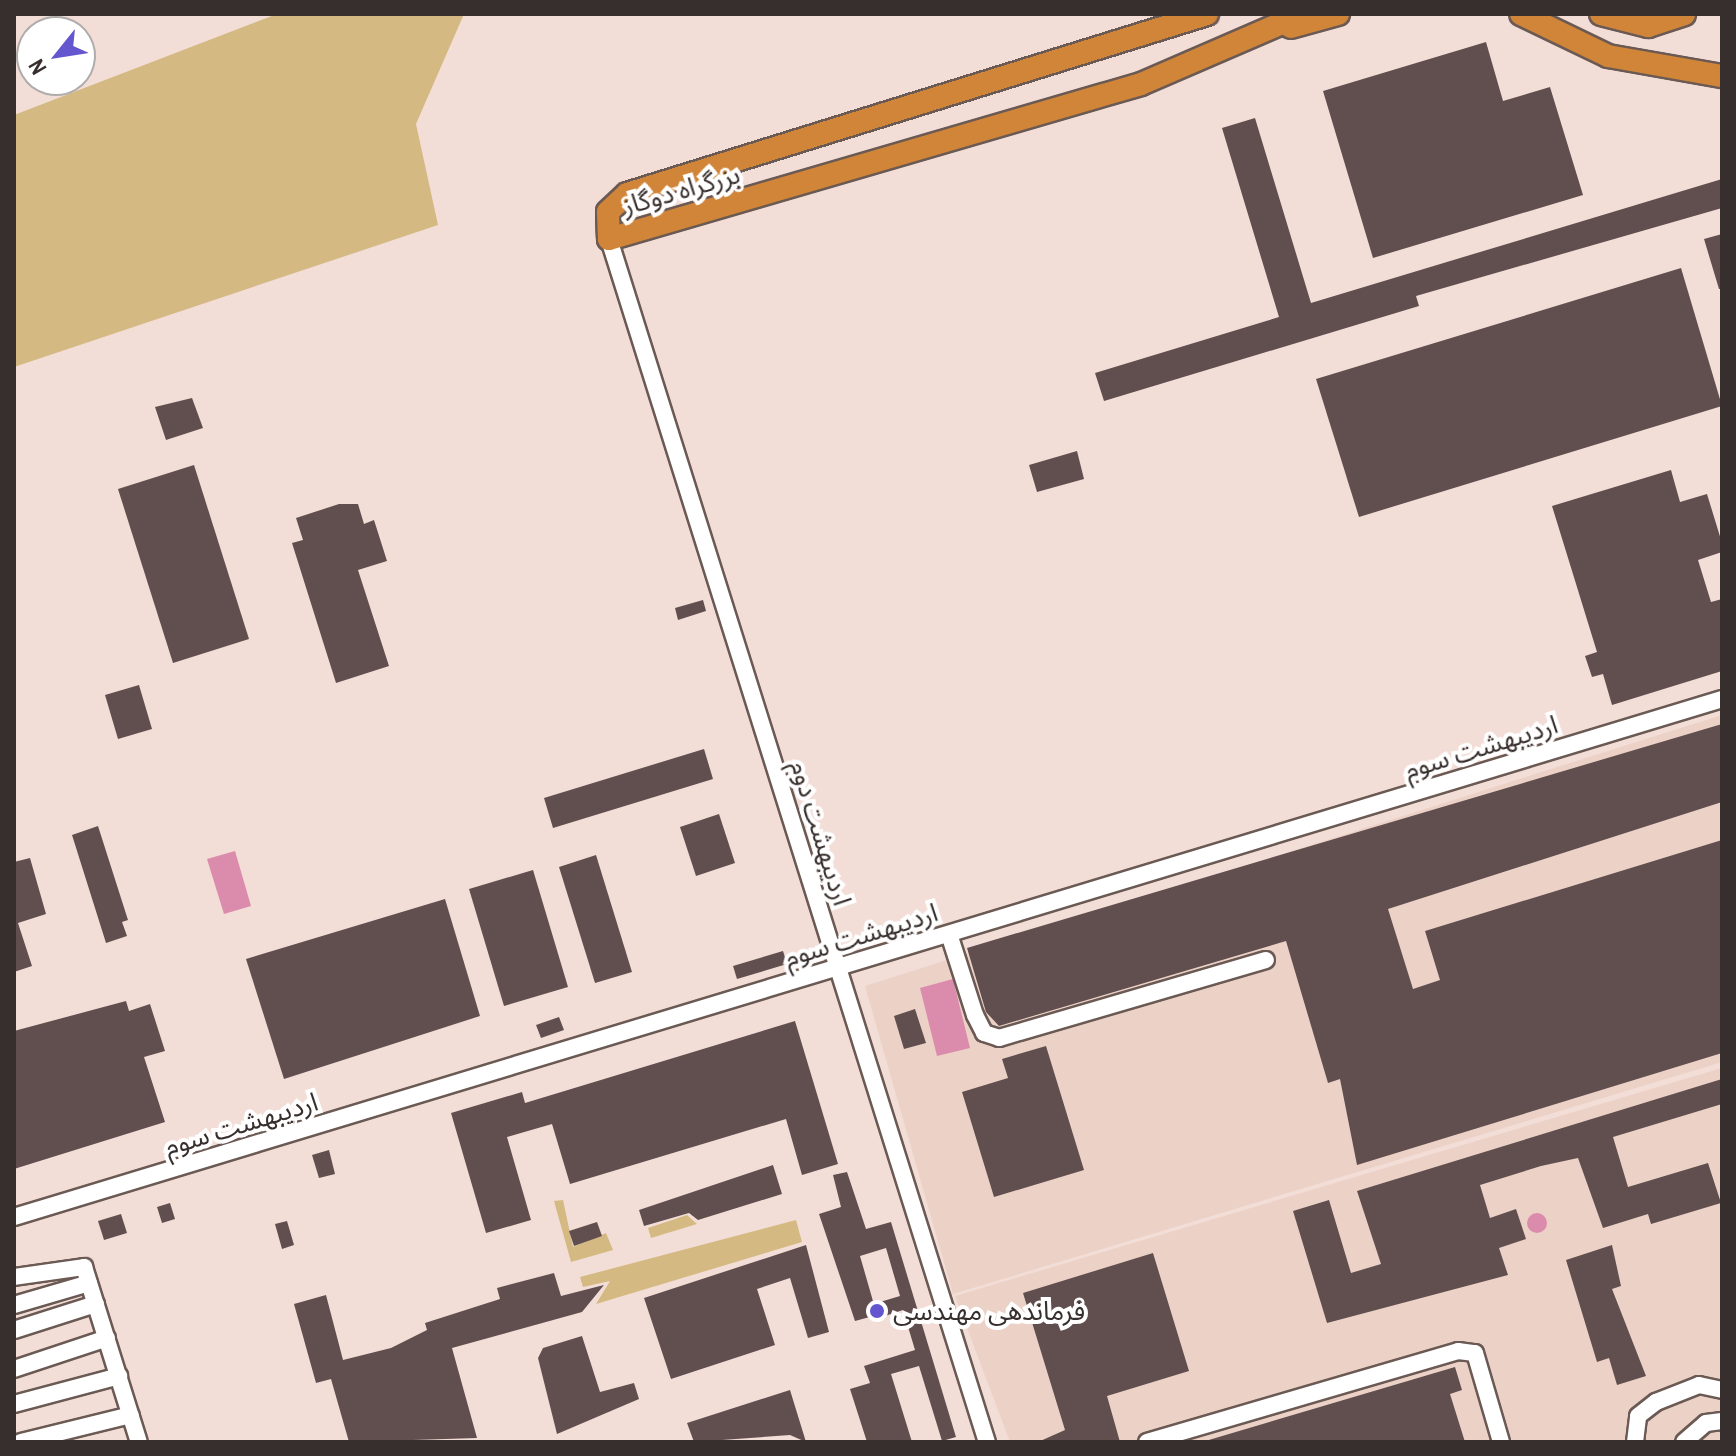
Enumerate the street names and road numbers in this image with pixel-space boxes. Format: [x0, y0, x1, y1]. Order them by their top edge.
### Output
street label: بزرگراه دوگاز [619, 158, 743, 222]
street label: اردیبهشت سوم [1400, 709, 1562, 785]
street label: اردیبهشت دوم [784, 757, 858, 909]
street label: اردیبهشت سوم [780, 897, 942, 973]
street label: اردیبهشت سوم [160, 1086, 322, 1162]

